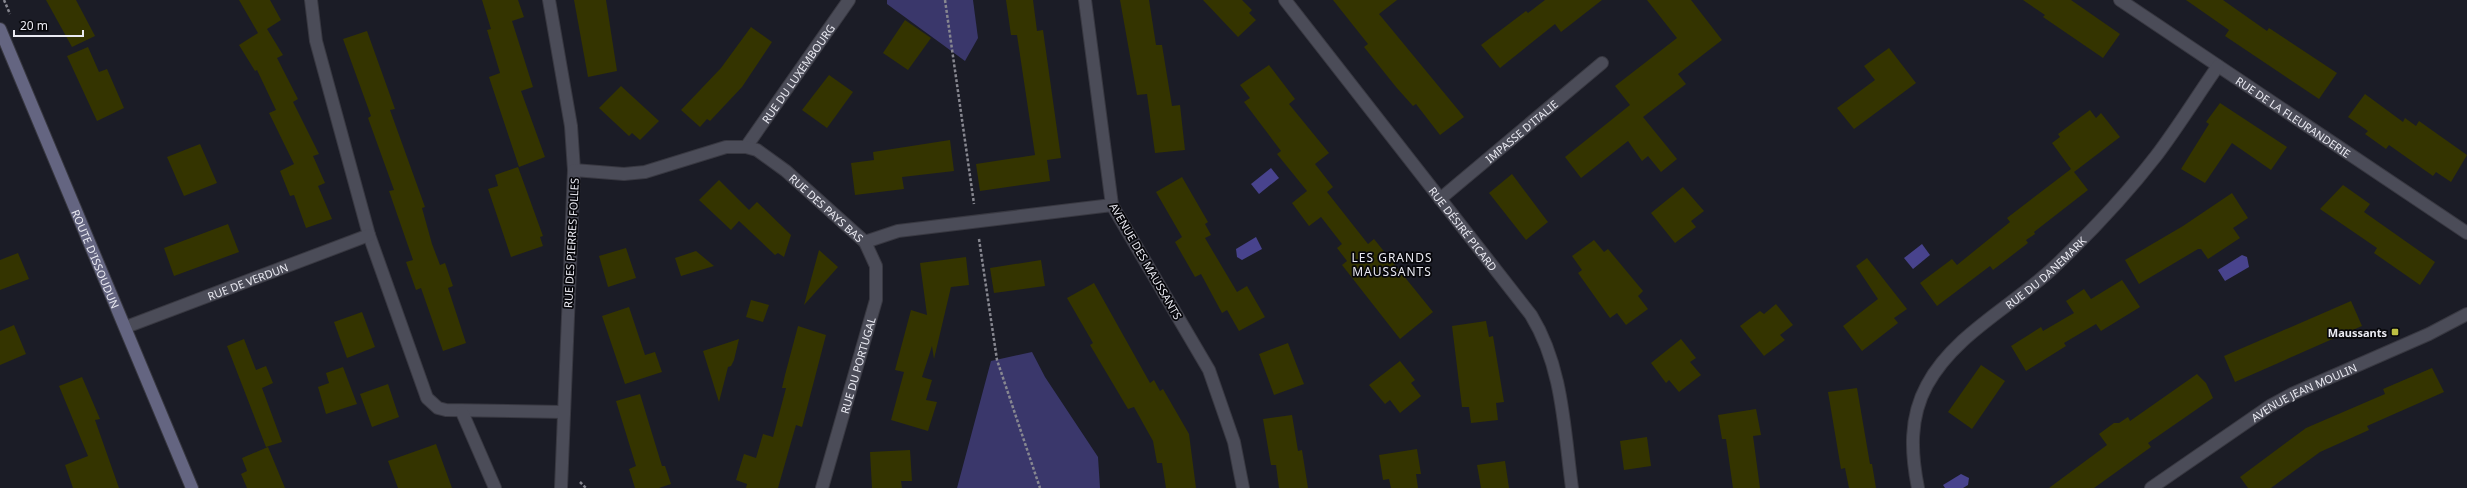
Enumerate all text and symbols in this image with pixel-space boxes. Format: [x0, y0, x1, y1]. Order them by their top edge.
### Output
scale bar [14, 12, 83, 38]
text: 20 m [20, 17, 48, 34]
street label: RUE DU LUXEMBOURG [758, 21, 838, 126]
street label: RUE DE LA FLEURANDERIE [2233, 73, 2354, 160]
street label: IMPASSE D'ITALIE [1482, 96, 1561, 166]
street label: RUE DES PAYS BAS [786, 170, 867, 245]
street label: RUE DES PIERRES FOLLES [560, 178, 582, 308]
street label: RUE DÉSIRÉ PICARD [1426, 183, 1501, 274]
street label: AVENUE DES MAUSSANTS [1106, 200, 1186, 322]
street label: ROUTE D'ISSOUDUN [69, 207, 123, 311]
street label: RUE DU DANEMARK [2002, 233, 2089, 312]
district label: LES GRANDS MAUSSANTS [1351, 249, 1433, 280]
street label: RUE DE VERDUN [205, 259, 290, 303]
street label: RUE DU PORTUGAL [836, 315, 878, 415]
place label: Maussants [2328, 325, 2387, 340]
marker: Maussants [2390, 327, 2400, 337]
street label: AVENUE JEAN MOULIN [2248, 359, 2359, 425]

